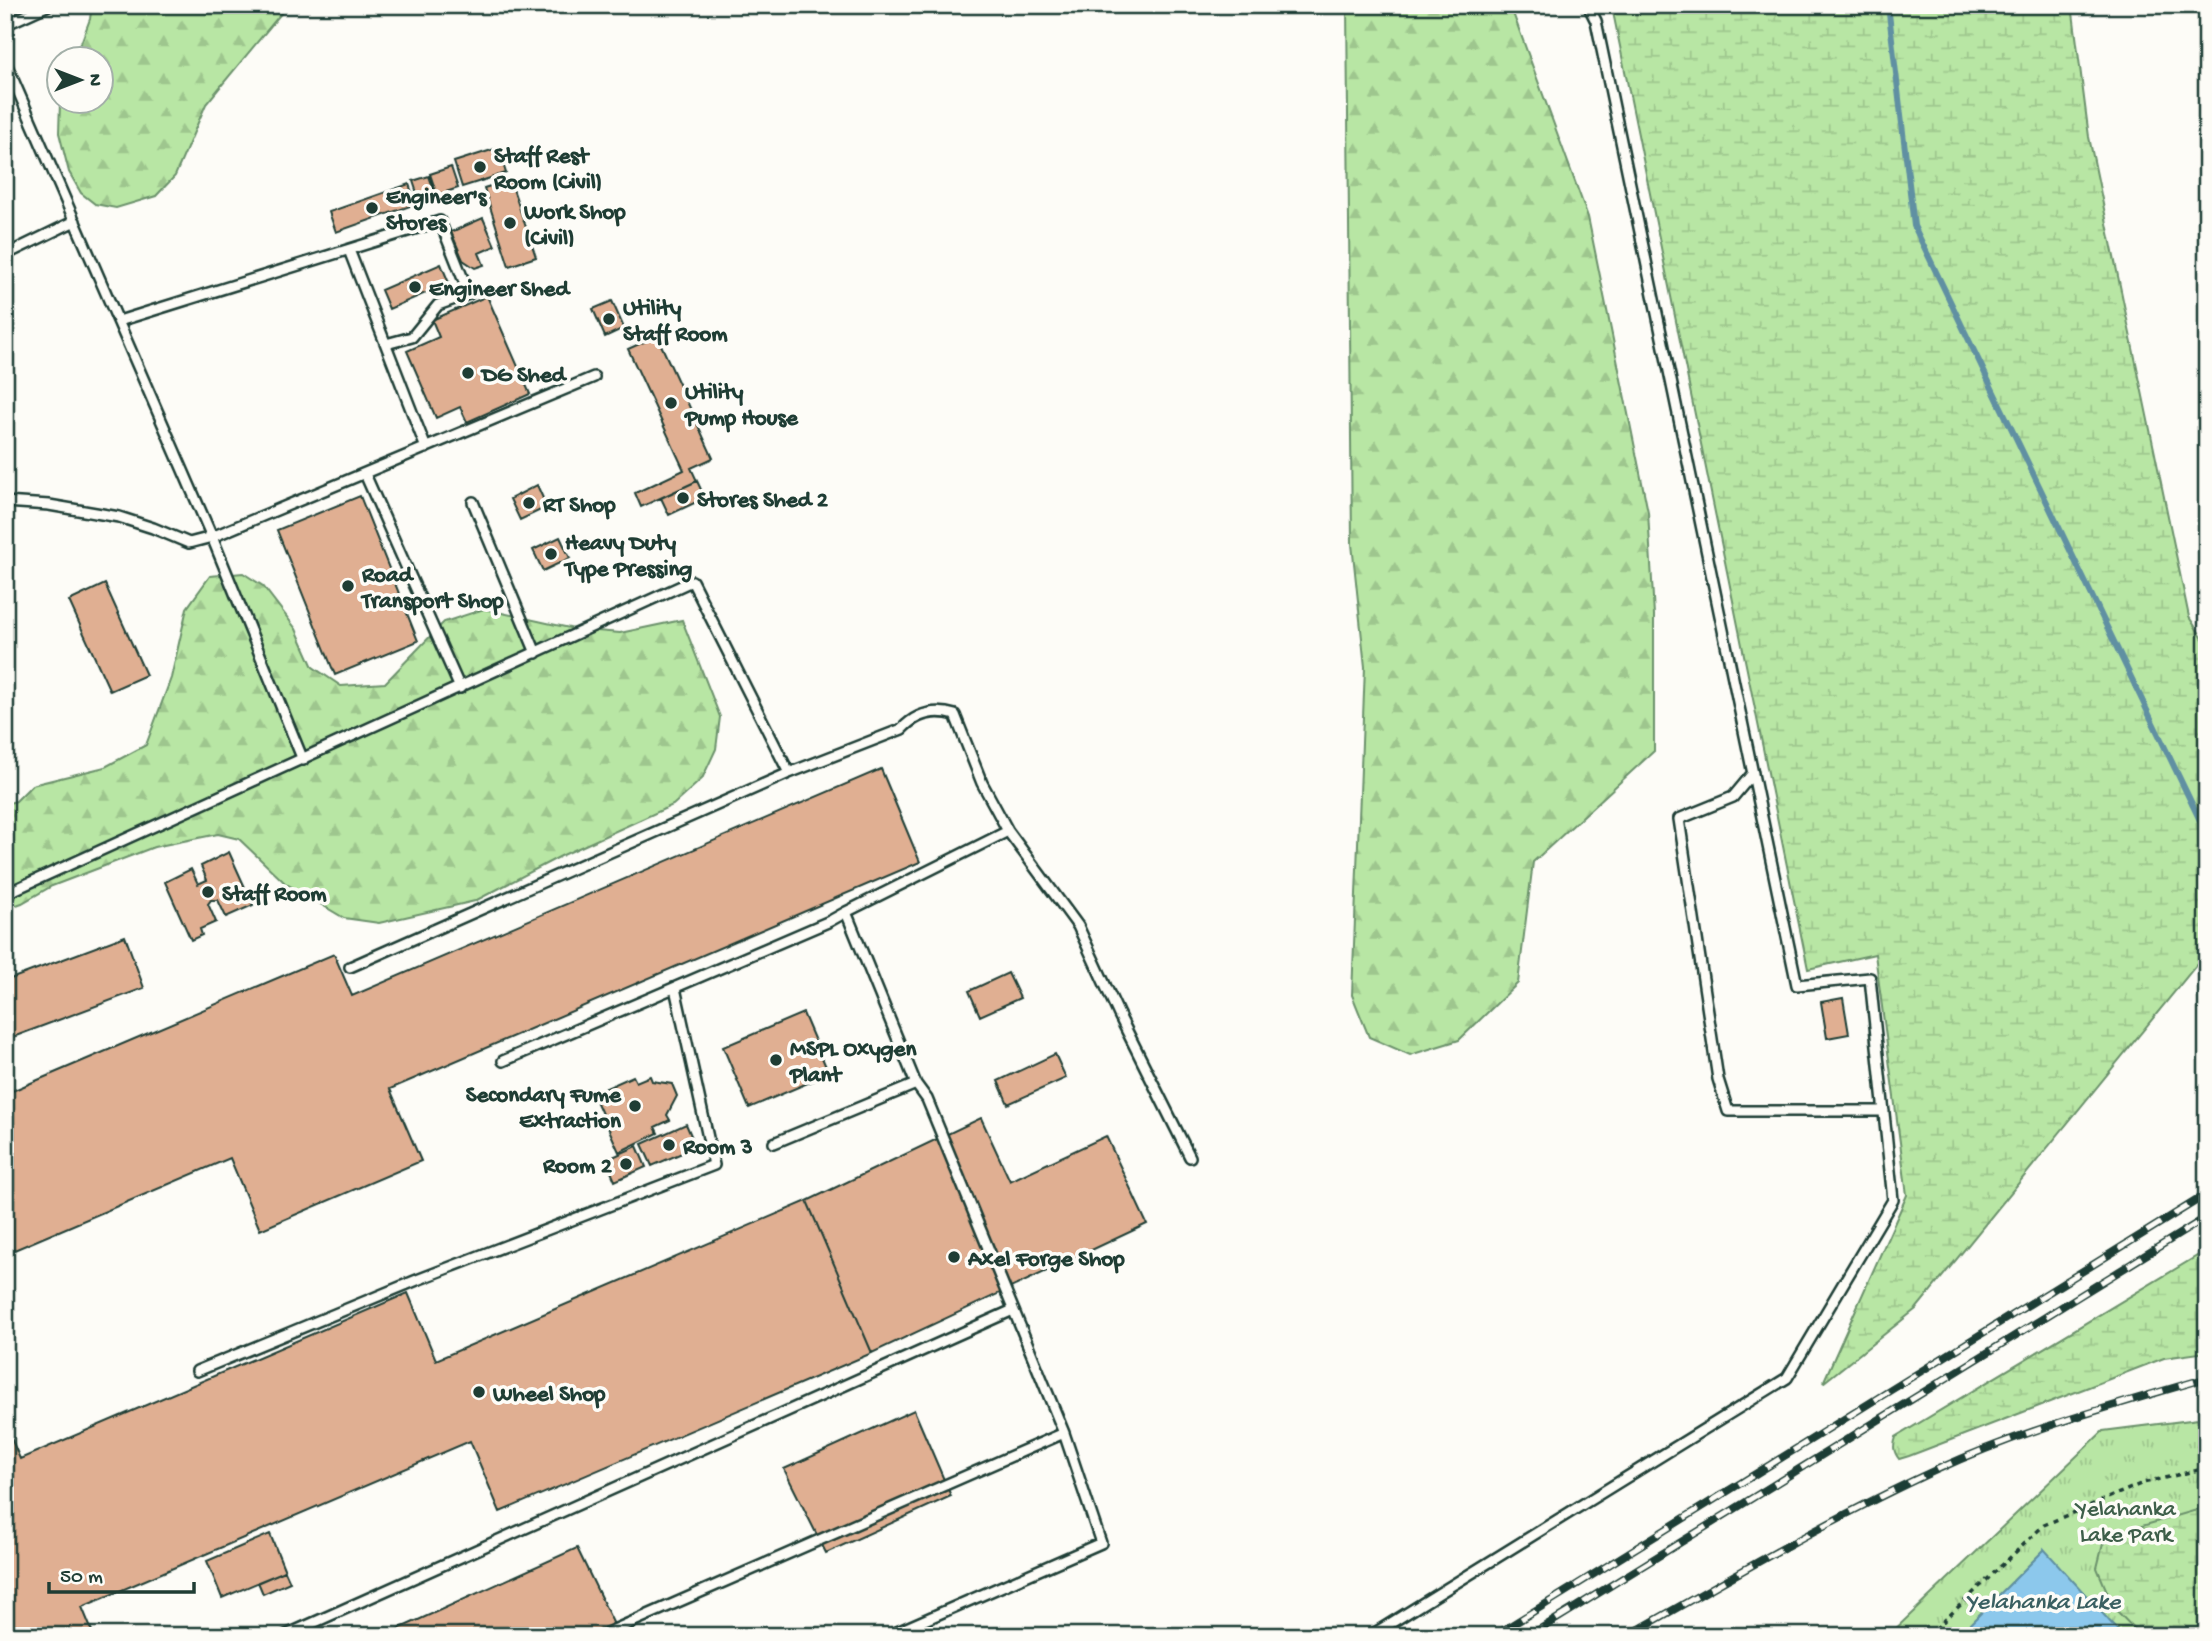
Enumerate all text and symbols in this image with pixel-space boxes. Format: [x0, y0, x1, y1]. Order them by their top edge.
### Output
north arrow [46, 46, 116, 116]
text: N [82, 74, 105, 86]
place label: Staff Rest Room (Civil) [493, 144, 602, 197]
marker: Staff Rest Room (Civil) [472, 159, 488, 175]
place label: Engineer's Stores [386, 185, 488, 238]
marker: Engineer's Stores [364, 200, 380, 216]
place label: Work Shop (Civil) [523, 200, 626, 253]
marker: Work Shop (Civil) [502, 215, 518, 231]
place label: Engineer Shed [429, 277, 571, 304]
marker: Engineer Shed [407, 279, 423, 295]
place label: Utility Staff Room [623, 296, 728, 349]
marker: Utility Staff Room [601, 311, 617, 327]
place label: DG Shed [480, 363, 568, 390]
marker: DG Shed [460, 365, 476, 381]
place label: Utility Pump House [683, 380, 799, 433]
marker: Utility Pump House [663, 395, 679, 411]
place label: Stores Shed 2 [697, 488, 829, 515]
marker: Stores Shed 2 [675, 490, 691, 506]
place label: RT Shop [542, 493, 616, 520]
marker: RT Shop [521, 495, 537, 511]
place label: Heavy Duty Type Pressing [563, 531, 692, 584]
marker: Heavy Duty Type Pressing [543, 546, 559, 562]
place label: Road Transport Shop [360, 563, 504, 616]
marker: Road Transport Shop [340, 578, 356, 594]
place label: Staff Room [222, 882, 327, 909]
marker: Staff Room [200, 884, 216, 900]
place label: MSPL Oxygen Plant [788, 1037, 917, 1090]
marker: MSPL Oxygen Plant [768, 1052, 784, 1068]
place label: Secondary Fume Extraction [466, 1083, 622, 1136]
marker: Secondary Fume Extraction [627, 1098, 643, 1114]
place label: Room 3 [682, 1135, 753, 1162]
marker: Room 3 [661, 1137, 677, 1153]
place label: Room 2 [542, 1154, 613, 1181]
marker: Room 2 [618, 1156, 634, 1172]
place label: Axel Forge Shop [967, 1247, 1125, 1274]
marker: Axel Forge Shop [946, 1249, 962, 1265]
place label: Wheel Shop [492, 1382, 606, 1409]
marker: Wheel Shop [471, 1384, 487, 1400]
park label: Yelahanka Lake Park [2074, 1497, 2177, 1550]
scale bar [49, 1550, 194, 1594]
text: 50 m [60, 1566, 103, 1591]
water label: Yelahanka Lake [1966, 1589, 2122, 1618]

